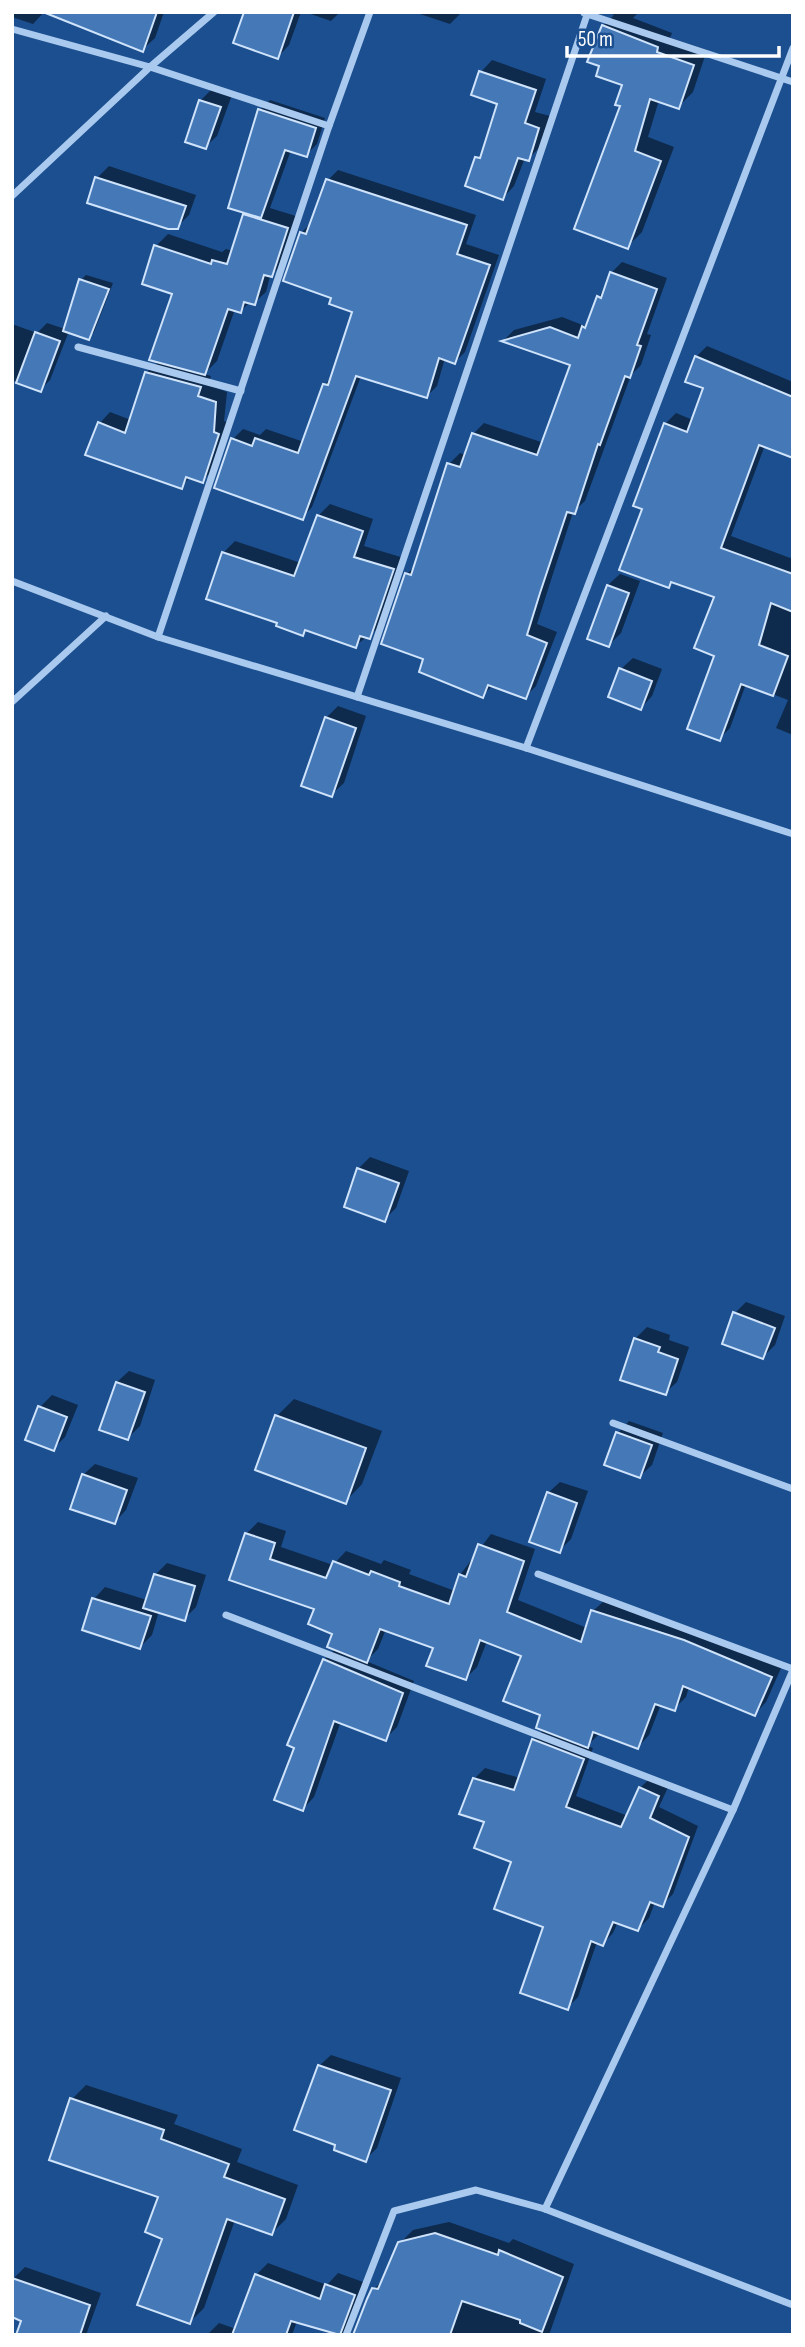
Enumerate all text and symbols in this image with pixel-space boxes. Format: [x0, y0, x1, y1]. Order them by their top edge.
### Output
scale bar [567, 14, 779, 58]
text: 50 m [578, 27, 613, 52]

